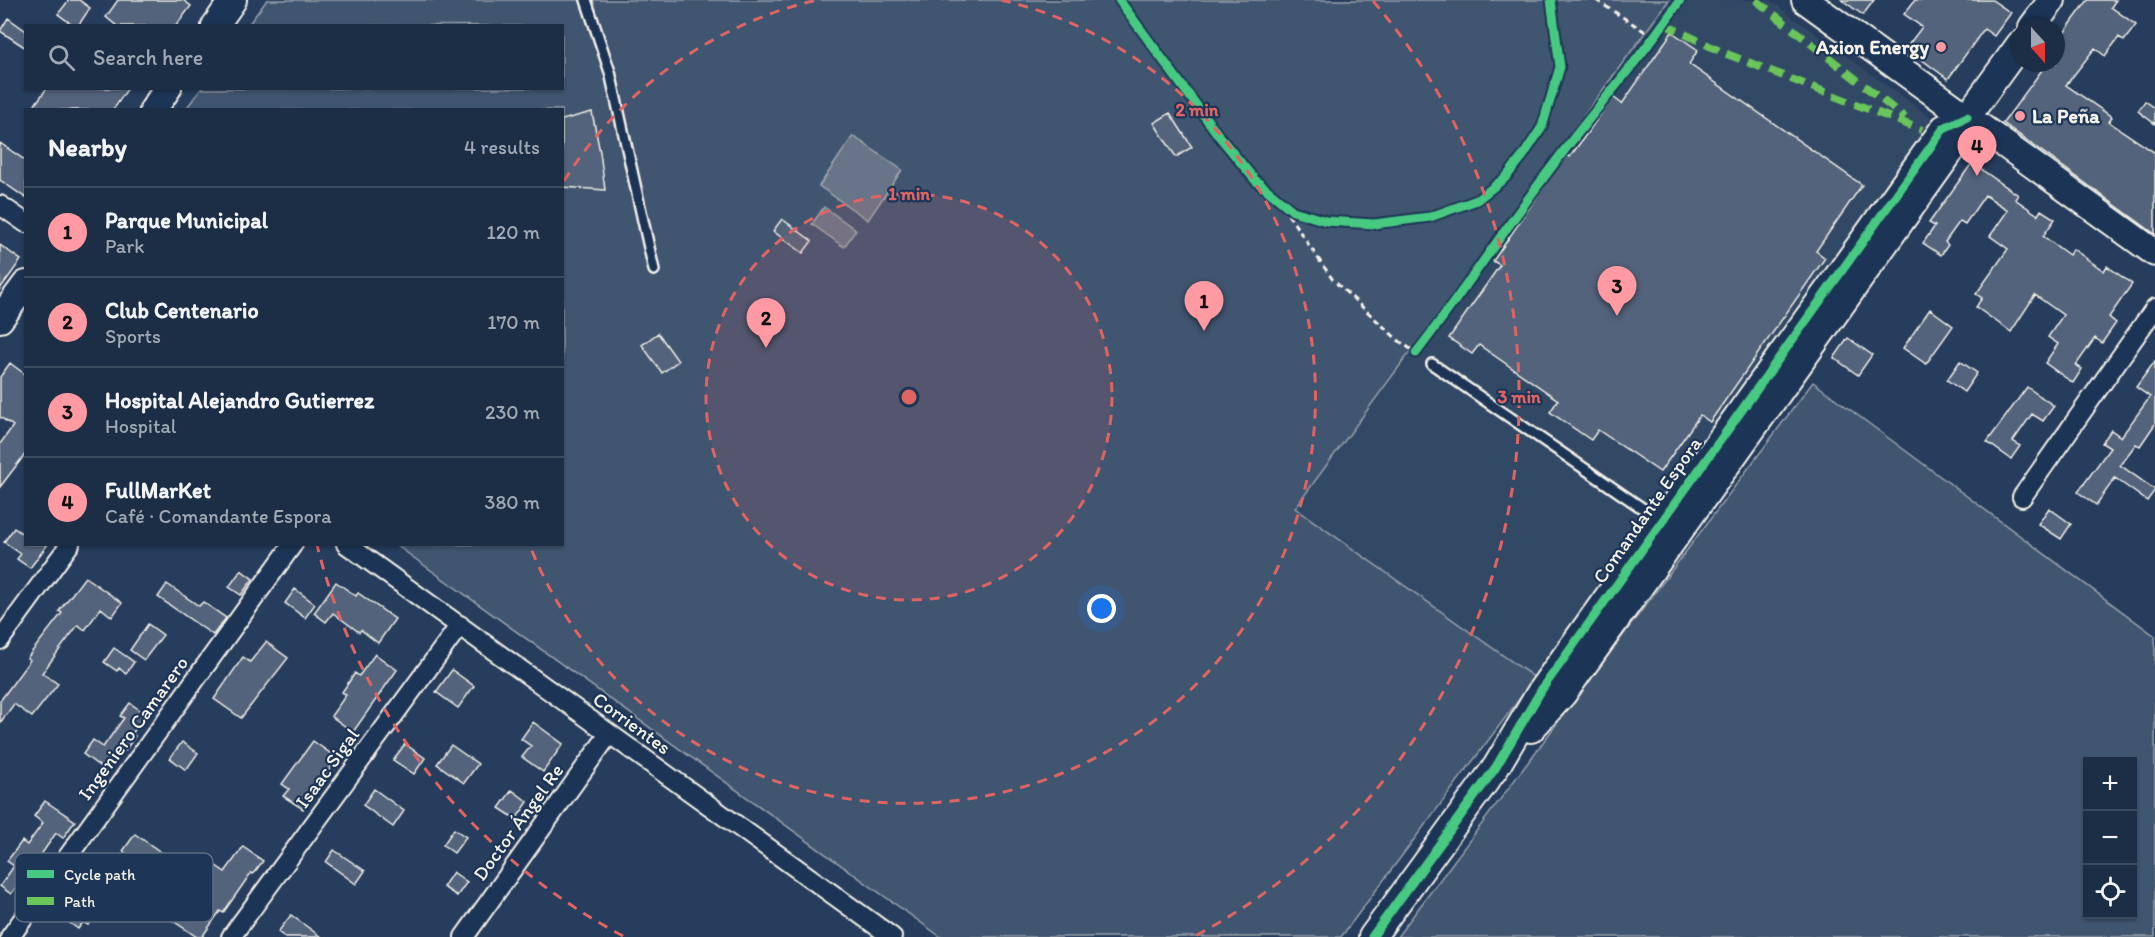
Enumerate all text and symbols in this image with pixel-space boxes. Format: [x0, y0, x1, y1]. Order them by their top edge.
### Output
north arrow [2011, 18, 2065, 72]
search box [24, 24, 564, 90]
place label: Axion Energy [1815, 35, 1930, 60]
marker: Axion Energy [1934, 40, 1948, 54]
icon: search [45, 41, 78, 74]
text: Search here [93, 44, 203, 71]
text: 2 min [1176, 99, 1219, 121]
place label: La Peña [2032, 104, 2100, 128]
marker: La Peña [2013, 109, 2027, 123]
pin: 4 [1958, 126, 1996, 176]
text: Nearby [48, 131, 127, 163]
text: 4 results [464, 135, 540, 159]
text: 1 min [888, 183, 930, 205]
text: Parque Municipal [105, 207, 268, 234]
text: 1 [63, 220, 72, 244]
text: 120 m [487, 220, 540, 244]
text: Park [105, 234, 144, 258]
pin: 3 [1598, 266, 1636, 316]
pin: 1 [1184, 282, 1224, 331]
text: Club Centenario [105, 297, 259, 324]
pin: 2 [746, 298, 786, 348]
text: 2 [62, 310, 73, 334]
text: 170 m [487, 310, 540, 334]
text: Sports [105, 324, 161, 348]
text: 3 min [1497, 386, 1541, 408]
text: Hospital Alejandro Gutierrez [105, 387, 374, 414]
centre of rings [899, 387, 919, 407]
text: 3 [62, 400, 73, 424]
text: 230 m [485, 400, 540, 424]
text: Hospital [105, 414, 177, 438]
street label: Comandante Espora [1587, 432, 1707, 588]
text: FullMarKet [105, 477, 211, 504]
text: 4 [61, 490, 74, 514]
text: 380 m [485, 490, 540, 514]
text: Café · Comandante Espora [105, 504, 332, 528]
your location [1087, 594, 1116, 623]
street label: Ingeniero Camarero [73, 651, 193, 805]
street label: Corrientes [588, 687, 676, 759]
street label: Isaac Sigal [290, 723, 364, 813]
map controls [2083, 757, 2137, 919]
button: + [2083, 757, 2137, 811]
street label: Doctor Ángel Re [468, 759, 568, 885]
button: − [2083, 811, 2137, 865]
legend [15, 853, 213, 922]
text: Cycle path [64, 865, 136, 884]
button: locate [2083, 865, 2137, 919]
text: Path [64, 892, 95, 911]

